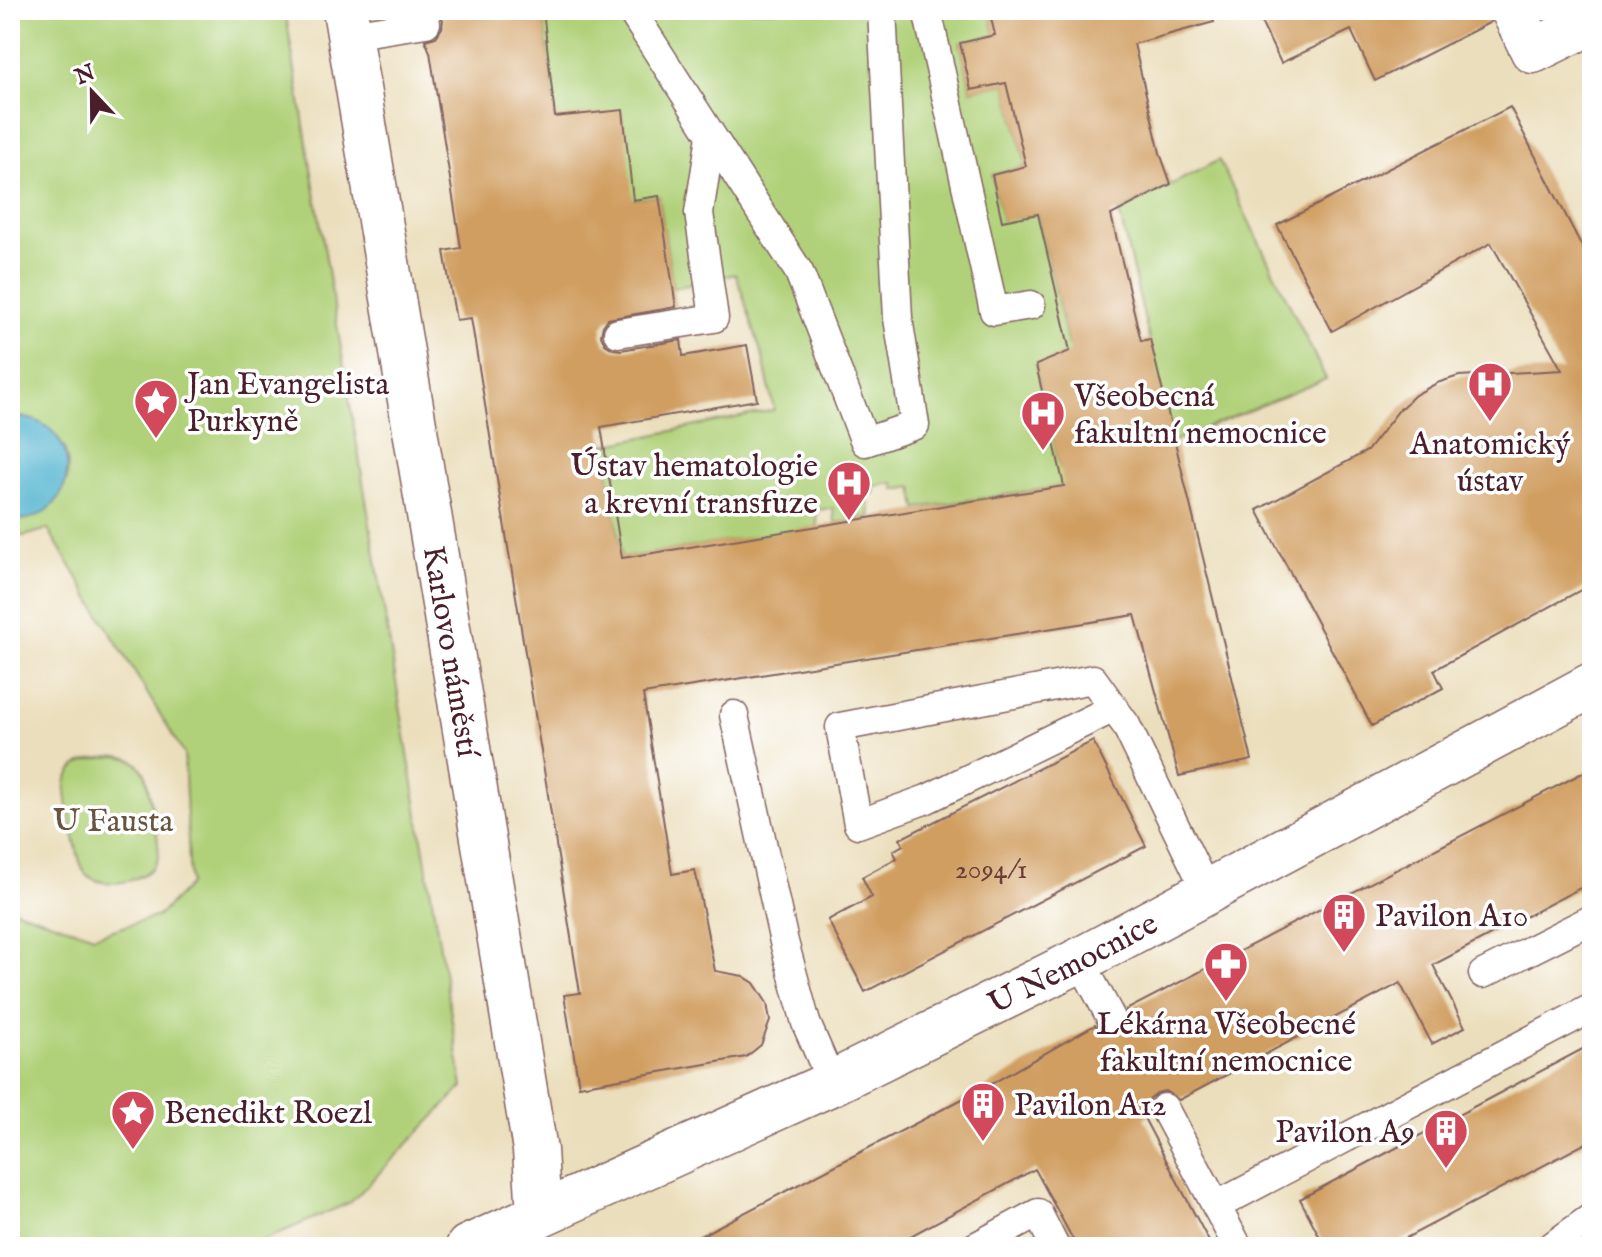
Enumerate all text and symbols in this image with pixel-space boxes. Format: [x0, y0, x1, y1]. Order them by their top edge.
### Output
north arrow [52, 52, 132, 132]
text: N [70, 59, 99, 92]
hospital icon: Anatomický ústav [1466, 360, 1514, 423]
place label: Jan Evangelista Purkyně [184, 365, 390, 443]
place icon: Jan Evangelista Purkyně [132, 377, 180, 440]
place label: Všeobecná fakultní nemocnice [1073, 377, 1327, 455]
hospital icon: Všeobecná fakultní nemocnice [1019, 389, 1067, 452]
place label: Anatomický ústav [1409, 425, 1570, 503]
place label: Ústav hematologie a krevní transfuze [570, 446, 818, 525]
hospital icon: Ústav hematologie a krevní transfuze [825, 459, 873, 522]
street label: Karlovo náměstí [412, 543, 488, 763]
park label: U Fausta [53, 802, 173, 843]
house number: 2094/1 [955, 853, 1027, 888]
building icon: Pavilon A10 [1320, 891, 1368, 954]
place label: Pavilon A10 [1375, 897, 1528, 938]
street label: U Nemocnice [982, 904, 1165, 1025]
pharmacy icon: Lékárna Všeobecné fakultní nemocnice [1202, 940, 1250, 1003]
place label: Lékárna Všeobecné fakultní nemocnice [1096, 1005, 1356, 1083]
building icon: Pavilon A12 [959, 1080, 1007, 1143]
place label: Pavilon A12 [1014, 1086, 1167, 1127]
place icon: Benedikt Roezl [109, 1088, 157, 1151]
place label: Benedikt Roezl [164, 1094, 372, 1135]
building icon: Pavilon A9 [1422, 1107, 1470, 1170]
place label: Pavilon A9 [1275, 1113, 1415, 1154]

